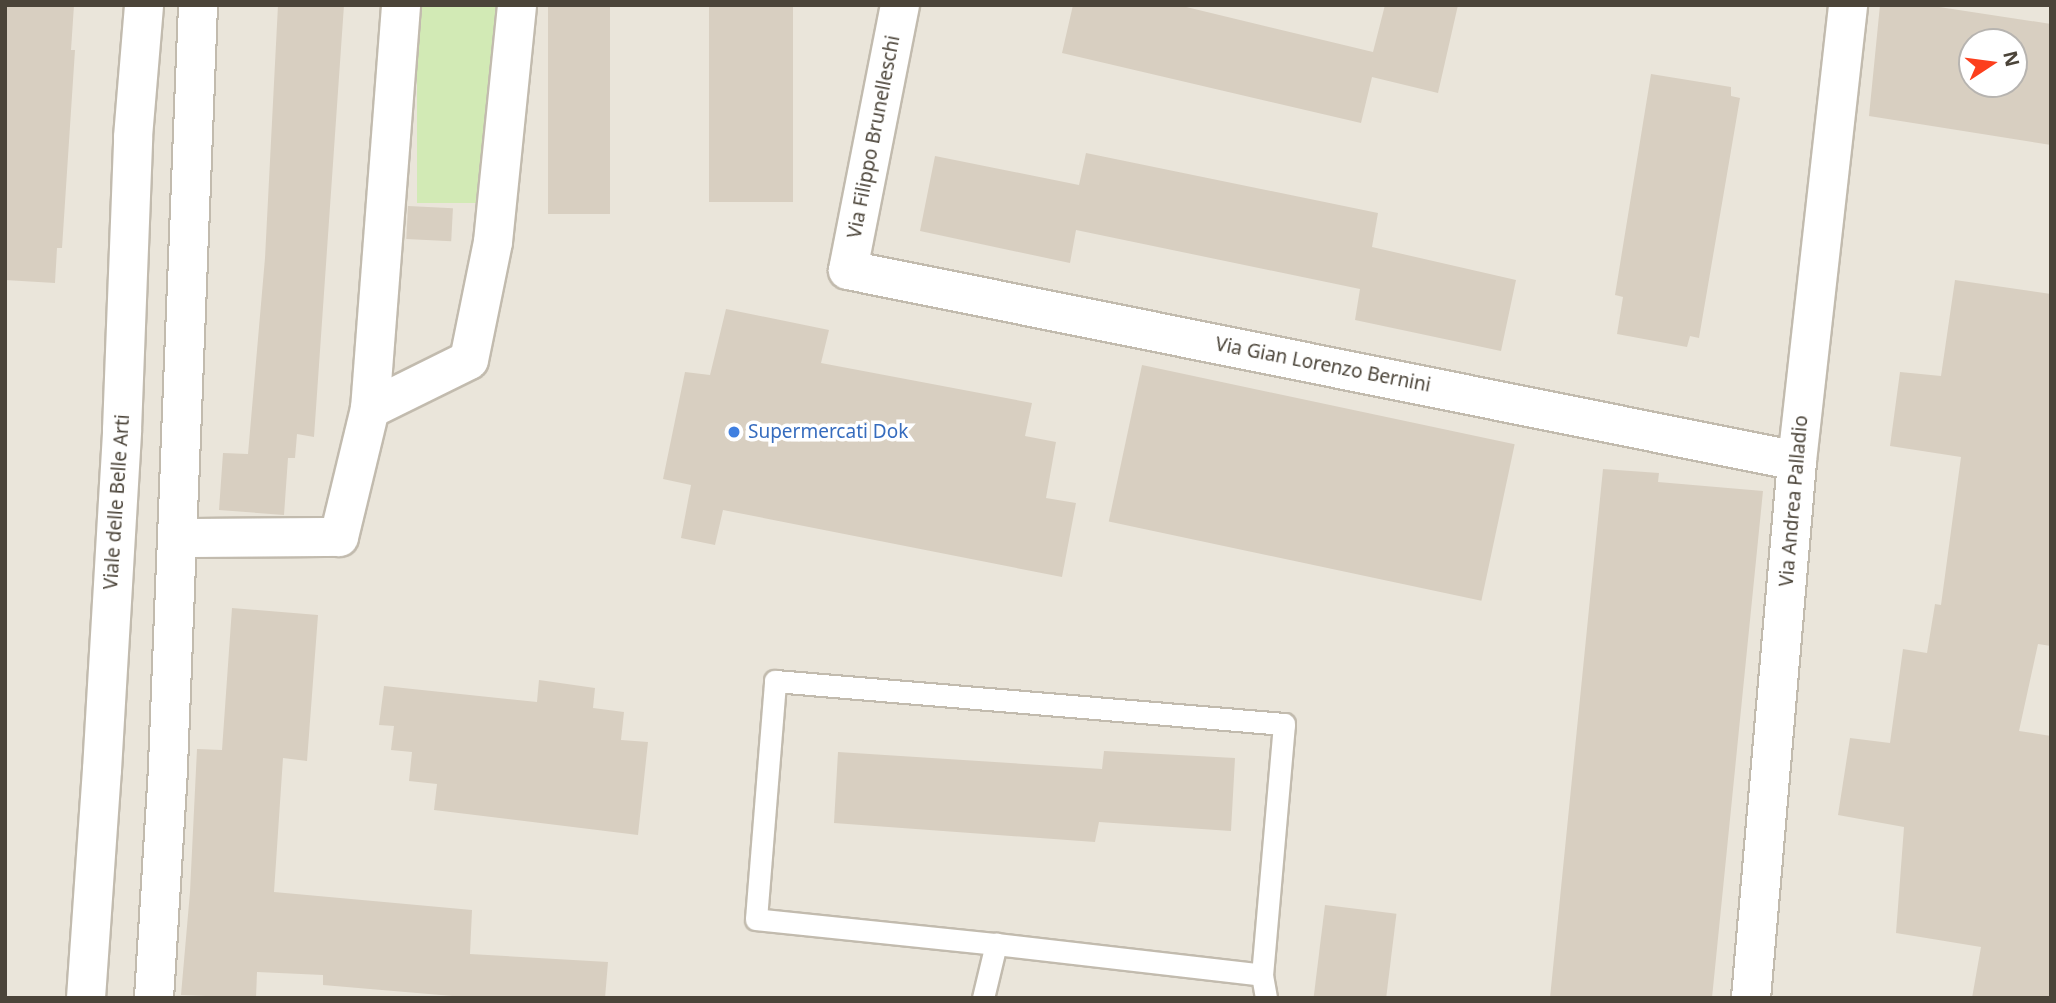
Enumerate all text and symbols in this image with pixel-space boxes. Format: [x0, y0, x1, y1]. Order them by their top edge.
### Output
north arrow [1958, 28, 2028, 98]
street label: Via Filippo Brunelleschi [843, 34, 905, 240]
text: N [1997, 48, 2026, 69]
street label: Via Gian Lorenzo Bernini [1213, 333, 1433, 397]
street label: Viale delle Belle Arti [100, 414, 134, 590]
street label: Via Andrea Palladio [1775, 414, 1813, 588]
place label: Supermercati Dok [748, 421, 908, 443]
marker: Supermercati Dok [726, 424, 742, 440]

